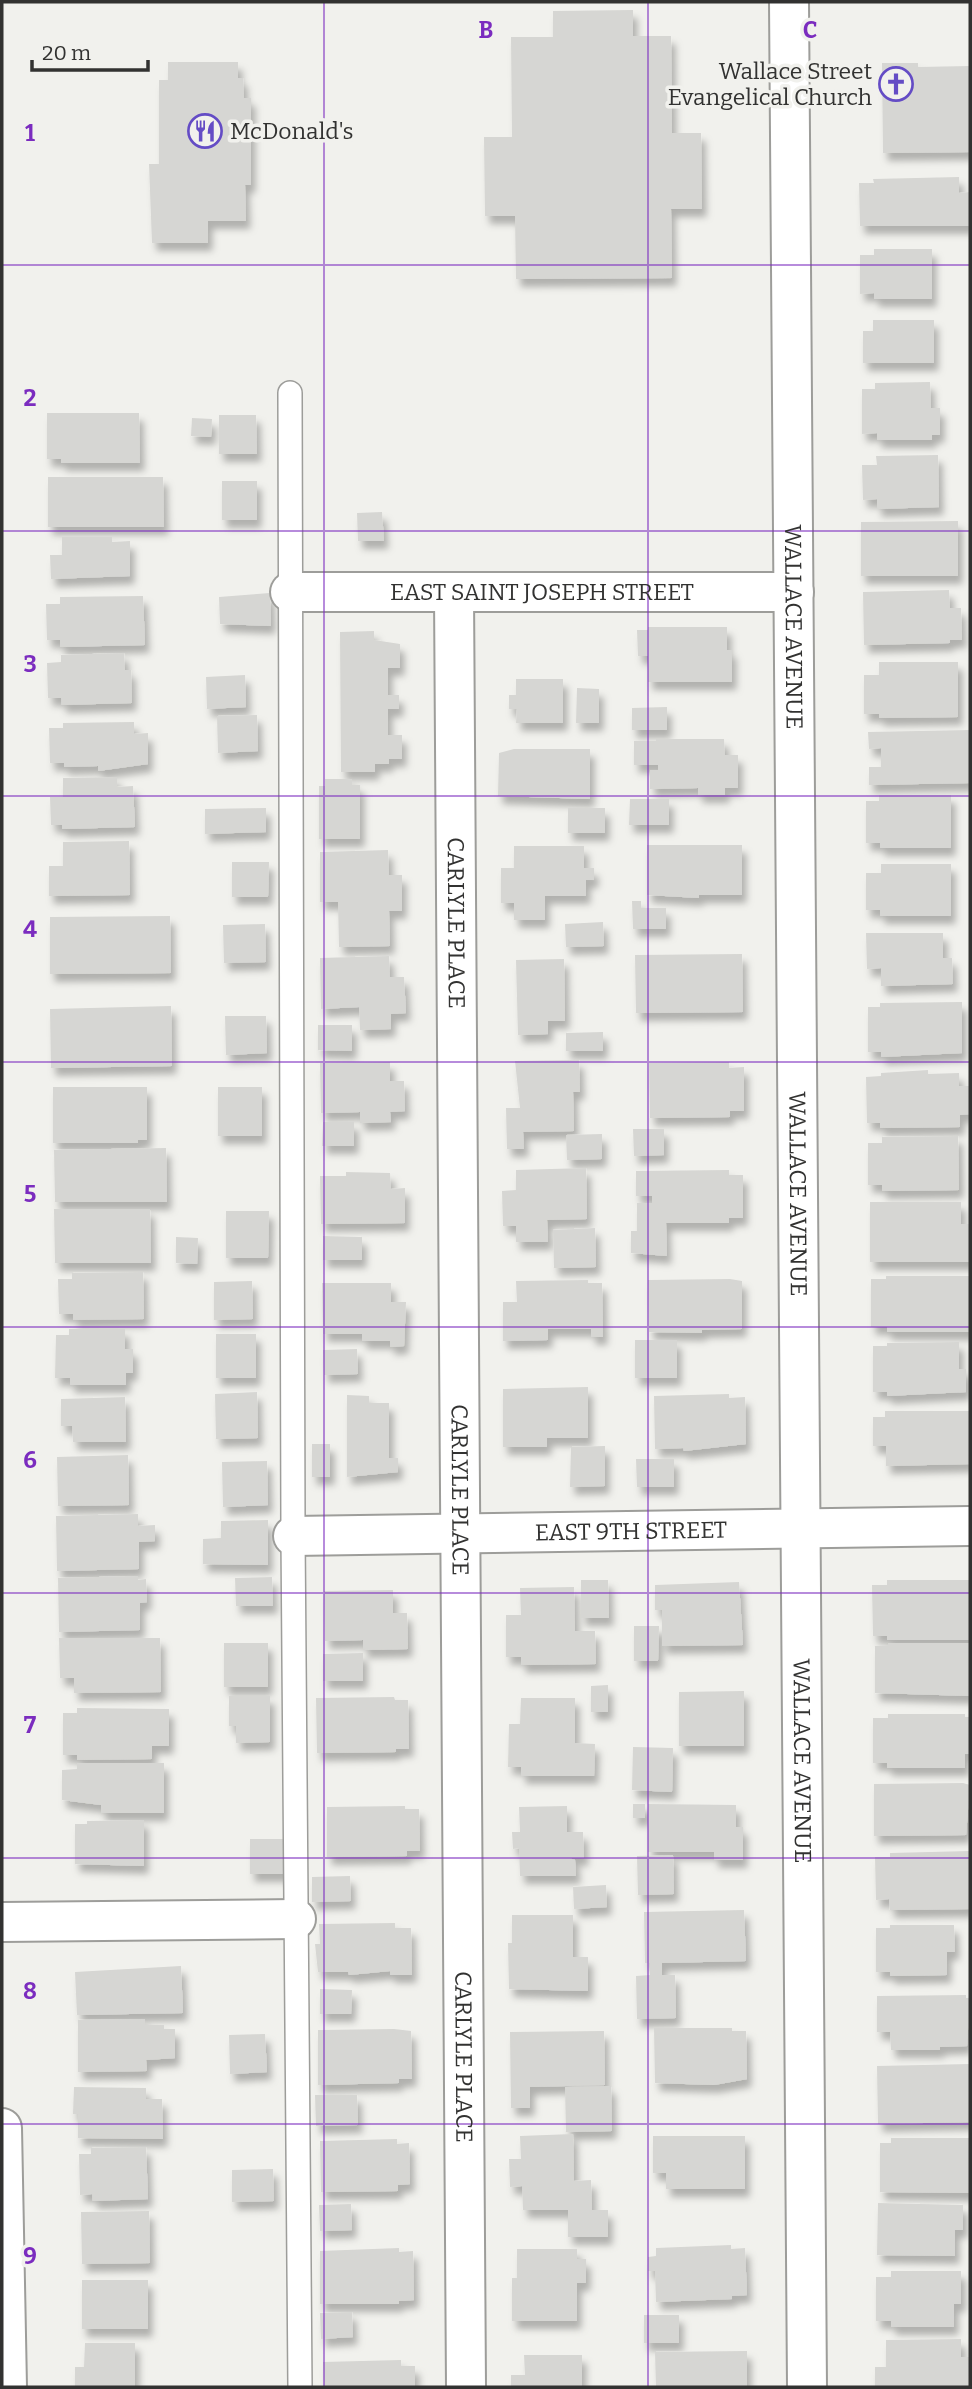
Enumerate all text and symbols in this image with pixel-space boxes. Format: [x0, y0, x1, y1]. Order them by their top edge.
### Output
text: B [479, 16, 493, 44]
text: C [803, 16, 817, 44]
scale bar [32, 28, 147, 72]
text: 20 m [42, 40, 91, 66]
place label: Wallace Street Evangelical Church [668, 57, 872, 111]
church icon: Wallace Street Evangelical Church [877, 65, 915, 103]
restaurant icon: McDonald's [186, 112, 224, 150]
place label: McDonald's [230, 117, 354, 145]
text: 1 [25, 119, 35, 147]
text: 2 [24, 384, 37, 412]
street label: WALLACE AVENUE [779, 524, 808, 730]
street label: EAST SAINT JOSEPH STREET [390, 578, 694, 606]
text: 3 [23, 650, 37, 678]
street label: CARLYLE PLACE [442, 837, 471, 1009]
text: 4 [23, 915, 37, 943]
street label: WALLACE AVENUE [783, 1091, 813, 1297]
text: 5 [24, 1180, 36, 1208]
street label: CARLYLE PLACE [445, 1404, 475, 1576]
text: 6 [23, 1446, 37, 1474]
street label: EAST 9TH STREET [535, 1516, 727, 1546]
street label: WALLACE AVENUE [788, 1658, 817, 1864]
text: 7 [24, 1711, 37, 1739]
street label: CARLYLE PLACE [449, 1971, 478, 2143]
text: 8 [23, 1977, 37, 2005]
text: 9 [23, 2242, 37, 2270]

